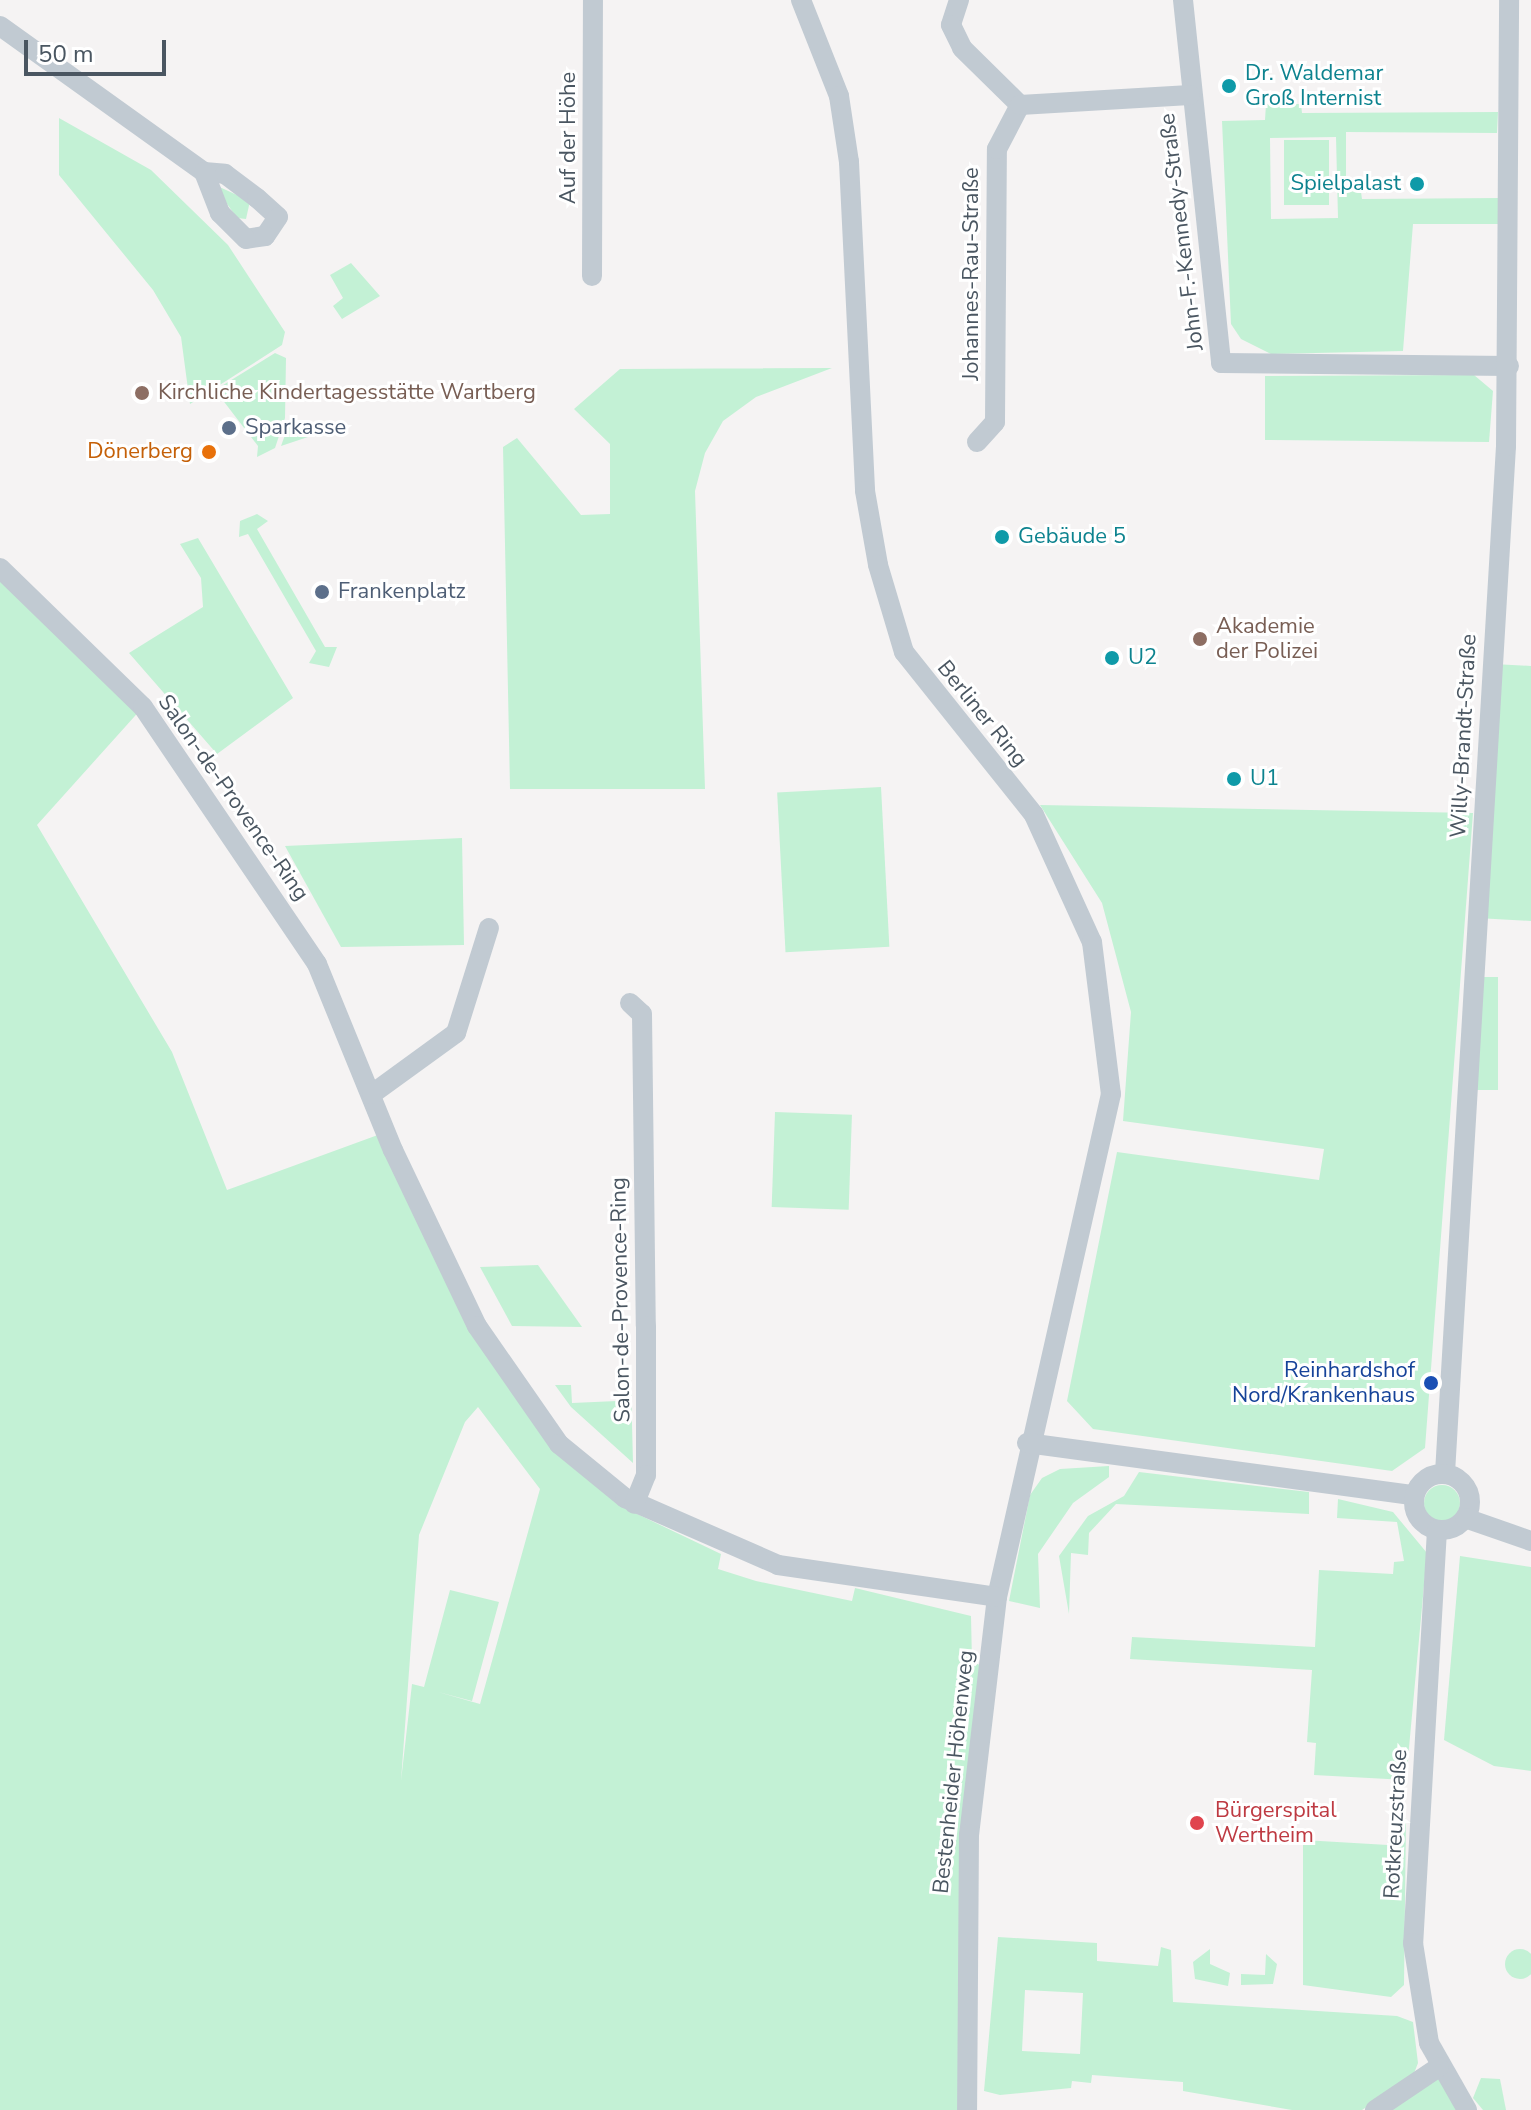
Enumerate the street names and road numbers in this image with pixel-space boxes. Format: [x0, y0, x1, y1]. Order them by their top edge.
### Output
street label: Auf der Höhe [556, 72, 582, 204]
street label: John-F.-Kennedy-Straße [1154, 112, 1210, 352]
street label: Johannes-Rau-Straße [959, 167, 985, 381]
street label: Willy-Brandt-Straße [1445, 633, 1483, 839]
street label: Berliner Ring [931, 656, 1033, 772]
street label: Salon-de-Provence-Ring [152, 690, 314, 906]
street label: Salon-de-Provence-Ring [606, 1177, 636, 1423]
street label: Bestenheider Höhenweg [928, 1649, 980, 1895]
street label: Rotkreuzstraße [1379, 1748, 1413, 1900]

